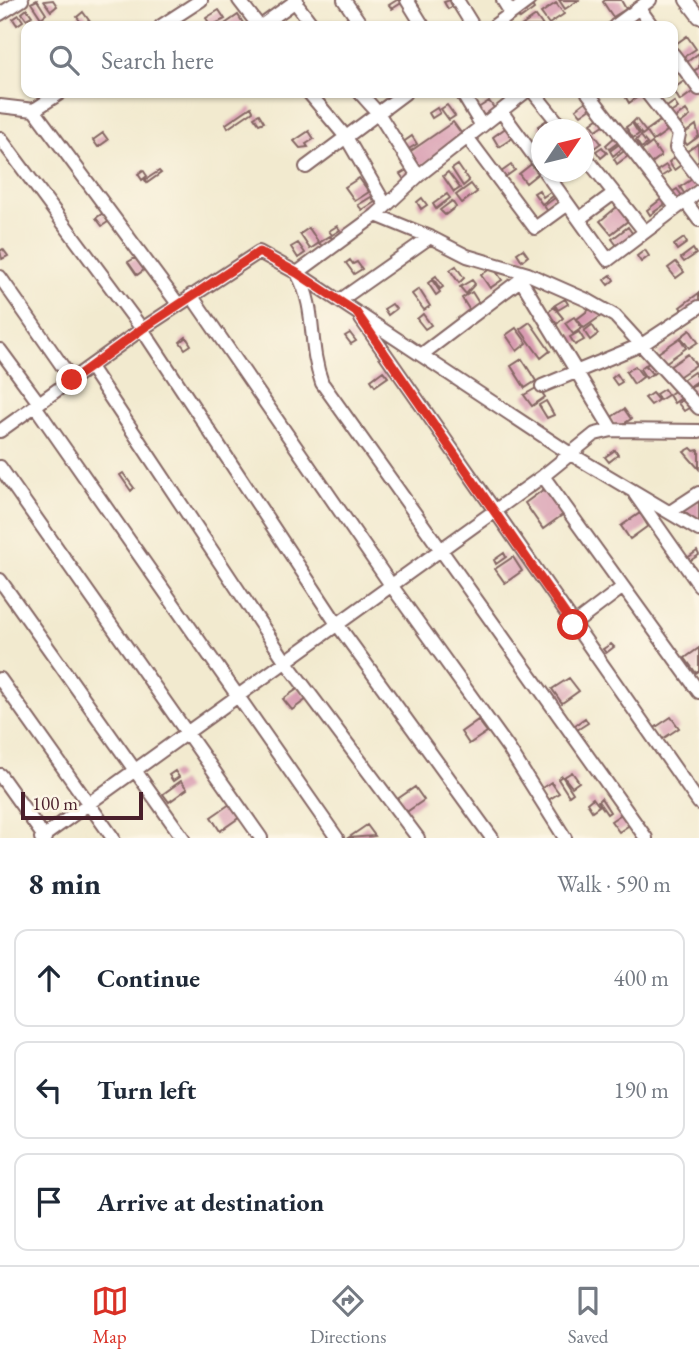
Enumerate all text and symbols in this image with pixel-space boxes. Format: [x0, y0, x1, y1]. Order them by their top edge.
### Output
search box [21, 21, 678, 98]
icon: search [45, 41, 83, 79]
text: Search here [101, 43, 214, 77]
north arrow [531, 119, 594, 182]
route end [56, 364, 87, 395]
route start [557, 609, 588, 640]
scale bar [21, 789, 144, 821]
text: 100 m [32, 791, 78, 816]
text: 8 min [28, 864, 101, 903]
text: Walk · 590 m [557, 869, 671, 899]
icon: ahead [30, 959, 68, 997]
text: Continue [97, 961, 200, 995]
text: 400 m [613, 963, 669, 993]
icon: left [30, 1071, 68, 1109]
text: Turn left [97, 1073, 196, 1107]
text: 190 m [613, 1075, 669, 1105]
icon: arrive [30, 1183, 68, 1221]
text: Arrive at destination [97, 1185, 324, 1219]
tab: Map [91, 1282, 129, 1349]
tab: Directions [310, 1282, 386, 1349]
tab: Saved [568, 1282, 608, 1349]

